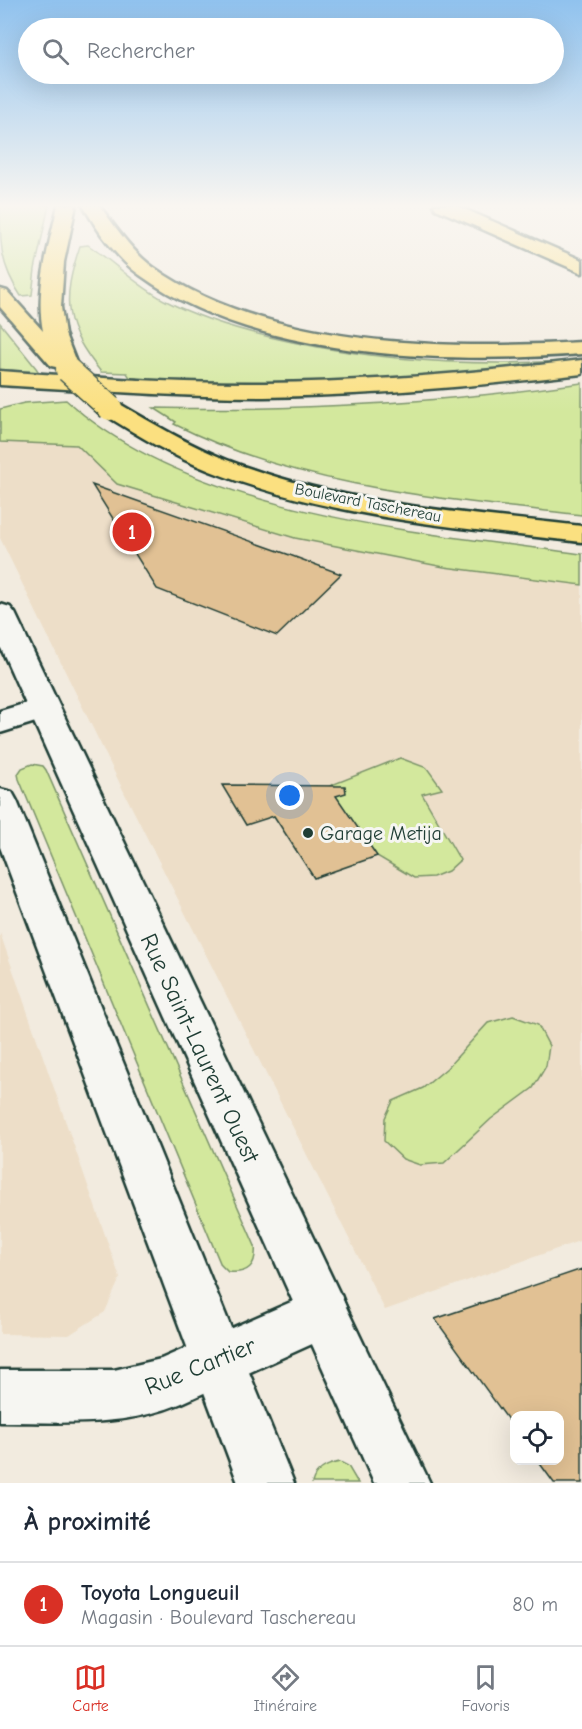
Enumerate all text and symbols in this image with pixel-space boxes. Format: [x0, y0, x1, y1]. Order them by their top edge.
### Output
search box [18, 18, 564, 84]
icon: search [39, 35, 72, 68]
text: Rechercher [87, 38, 195, 64]
street label: Boulevard Taschereau [293, 480, 443, 526]
pin: 1 [112, 510, 152, 554]
your location [275, 781, 304, 810]
place label: Garage Metija [320, 822, 442, 845]
marker: Garage Metija [301, 826, 315, 840]
street label: Rue Saint-Laurent Ouest [135, 929, 266, 1168]
street label: Rue Cartier [140, 1331, 260, 1401]
map controls [510, 1411, 564, 1465]
button: locate [510, 1411, 564, 1465]
text: À proximité [24, 1507, 151, 1537]
text: Toyota Longueuil [81, 1580, 239, 1606]
text: 1 [40, 1593, 47, 1616]
text: 80 m [512, 1593, 558, 1616]
text: Magasin · Boulevard Taschereau [81, 1606, 356, 1629]
tab: Carte [72, 1661, 109, 1715]
tab: Itinéraire [254, 1661, 317, 1715]
tab: Favoris [462, 1661, 510, 1715]

